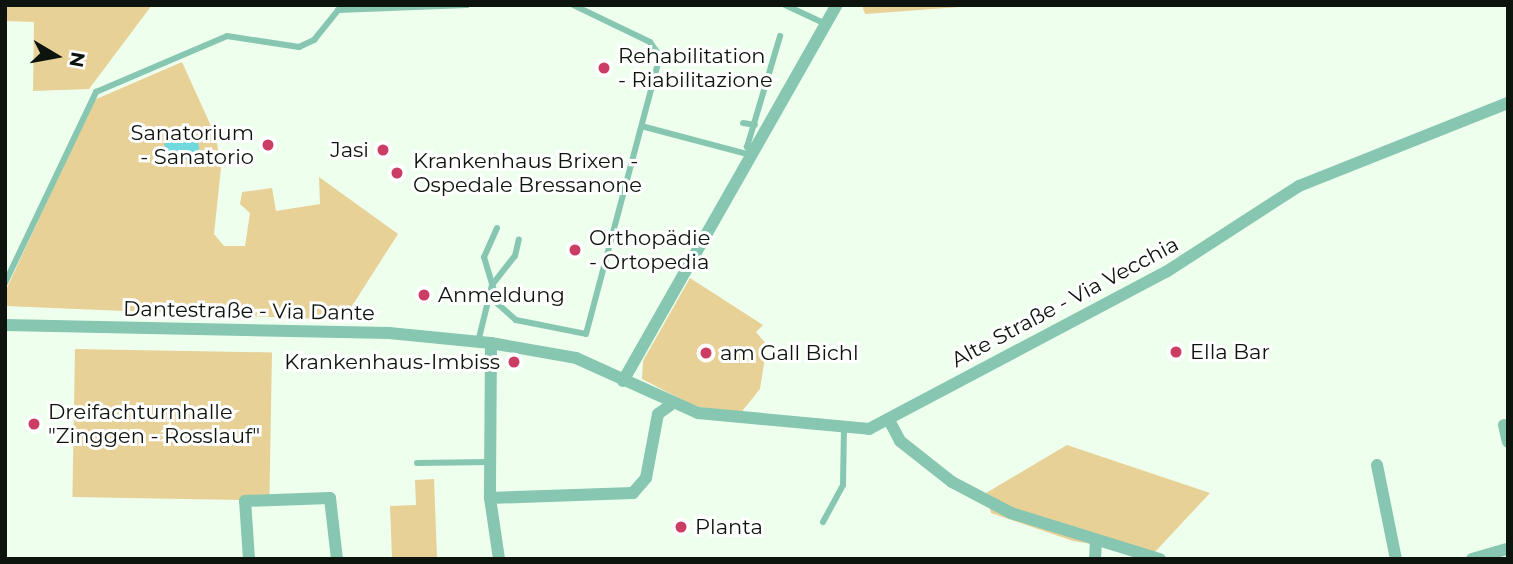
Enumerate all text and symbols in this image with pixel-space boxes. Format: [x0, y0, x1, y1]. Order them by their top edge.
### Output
north arrow [21, 21, 91, 91]
place label: Rehabilitation - Riabilitazione [618, 43, 773, 93]
text: N [65, 50, 90, 69]
marker: Rehabilitation - Riabilitazione [596, 60, 612, 76]
place label: Sanatorium - Sanatorio [131, 120, 254, 170]
marker: Sanatorium - Sanatorio [260, 137, 276, 153]
place label: Jasi [330, 137, 369, 163]
marker: Jasi [375, 142, 391, 158]
place label: Krankenhaus Brixen - Ospedale Bressanone [413, 148, 642, 198]
marker: Krankenhaus Brixen - Ospedale Bressanone [387, 163, 407, 183]
place label: Orthopädie - Ortopedia [589, 225, 710, 275]
street label: Alte Straße - Via Vecchia [947, 231, 1183, 373]
marker: Orthopädie - Ortopedia [567, 242, 583, 258]
place label: Anmeldung [438, 282, 565, 308]
marker: Anmeldung [416, 287, 432, 303]
street label: Dantestraße - Via Dante [123, 296, 375, 326]
place label: Ella Bar [1190, 339, 1270, 365]
place label: am Gall Bichl [720, 340, 859, 366]
marker: Ella Bar [1168, 344, 1184, 360]
marker: am Gall Bichl [698, 345, 714, 361]
place label: Krankenhaus-Imbiss [284, 349, 500, 375]
marker: Krankenhaus-Imbiss [506, 354, 522, 370]
place label: Dreifachturnhalle "Zinggen - Rosslauf" [48, 399, 260, 449]
marker: Dreifachturnhalle "Zinggen - Rosslauf" [26, 416, 42, 432]
place label: Planta [695, 514, 763, 540]
marker: Planta [673, 519, 689, 535]

